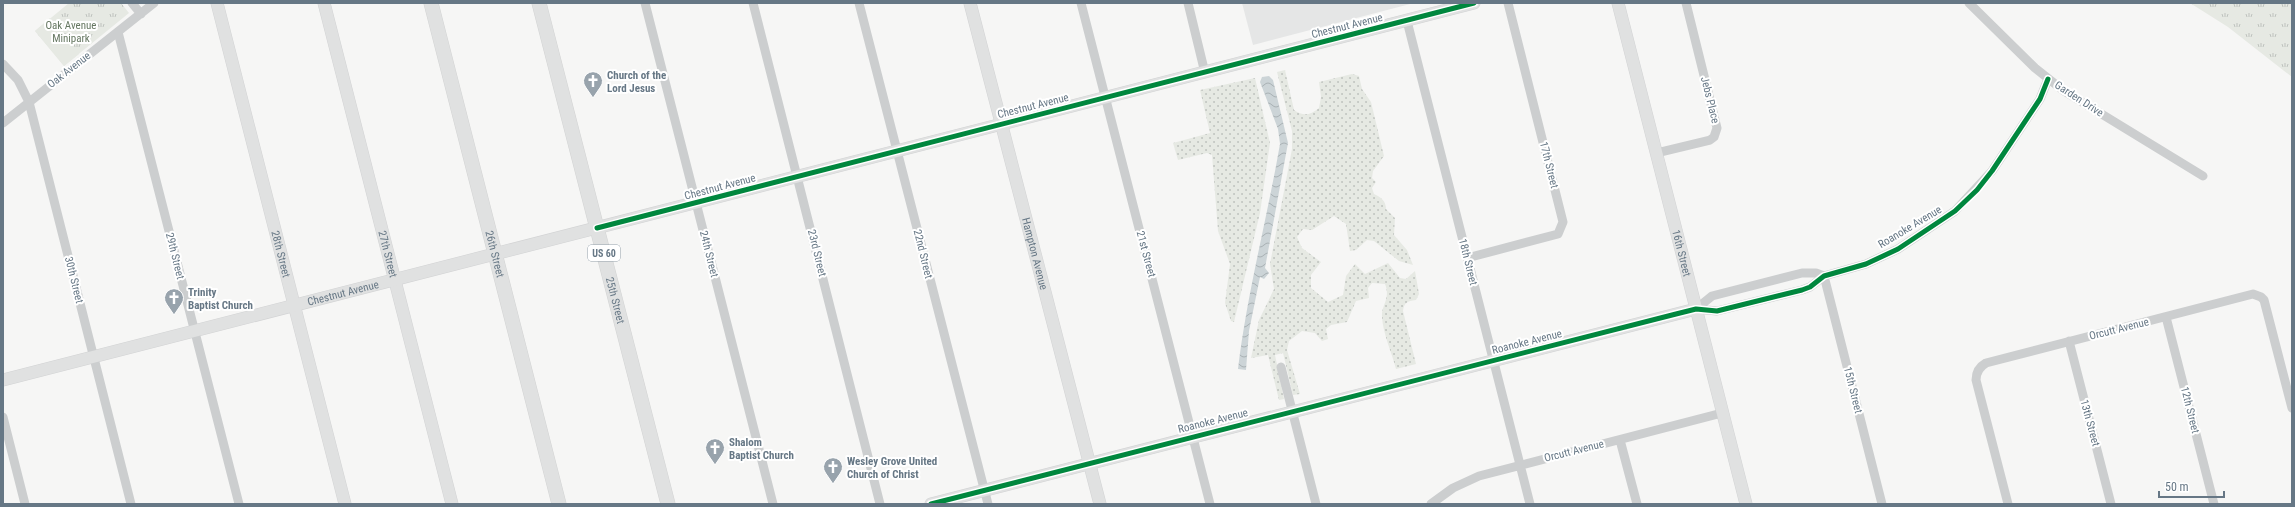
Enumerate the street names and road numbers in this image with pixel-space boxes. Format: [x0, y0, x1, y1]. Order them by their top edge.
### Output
street label: Chestnut Avenue [1310, 11, 1384, 41]
street label: Oak Avenue [45, 49, 93, 91]
street label: Jebs Place [1698, 75, 1722, 125]
street label: Garden Drive [2052, 78, 2106, 120]
street label: Chestnut Avenue [996, 91, 1070, 121]
street label: 17th Street [1537, 140, 1561, 190]
street label: Chestnut Avenue [683, 171, 757, 203]
street label: Roanoke Avenue [1876, 203, 1944, 251]
street label: Hampton Avenue [1019, 216, 1051, 291]
street label: 23rd Street [805, 228, 829, 278]
street label: 22nd Street [911, 228, 935, 280]
street label: 16th Street [1670, 228, 1694, 278]
street label: 28th Street [269, 229, 293, 279]
street label: 27th Street [376, 229, 400, 279]
street label: 26th Street [483, 229, 507, 279]
street label: 24th Street [697, 229, 721, 279]
street label: 21st Street [1134, 229, 1158, 279]
street label: 29th Street [163, 231, 187, 281]
street label: 18th Street [1456, 237, 1480, 287]
road number: US 60 [588, 245, 620, 261]
street label: 30th Street [62, 255, 86, 305]
street label: 25th Street [603, 276, 628, 325]
street label: Chestnut Avenue [306, 277, 380, 308]
street label: Orcutt Avenue [2088, 315, 2150, 343]
street label: Roanoke Avenue [1491, 327, 1563, 357]
street label: 15th Street [1841, 365, 1865, 415]
street label: 12th Street [2178, 385, 2202, 435]
street label: 13th Street [2078, 398, 2102, 448]
street label: Roanoke Avenue [1177, 406, 1249, 436]
street label: Orcutt Avenue [1543, 437, 1605, 465]

